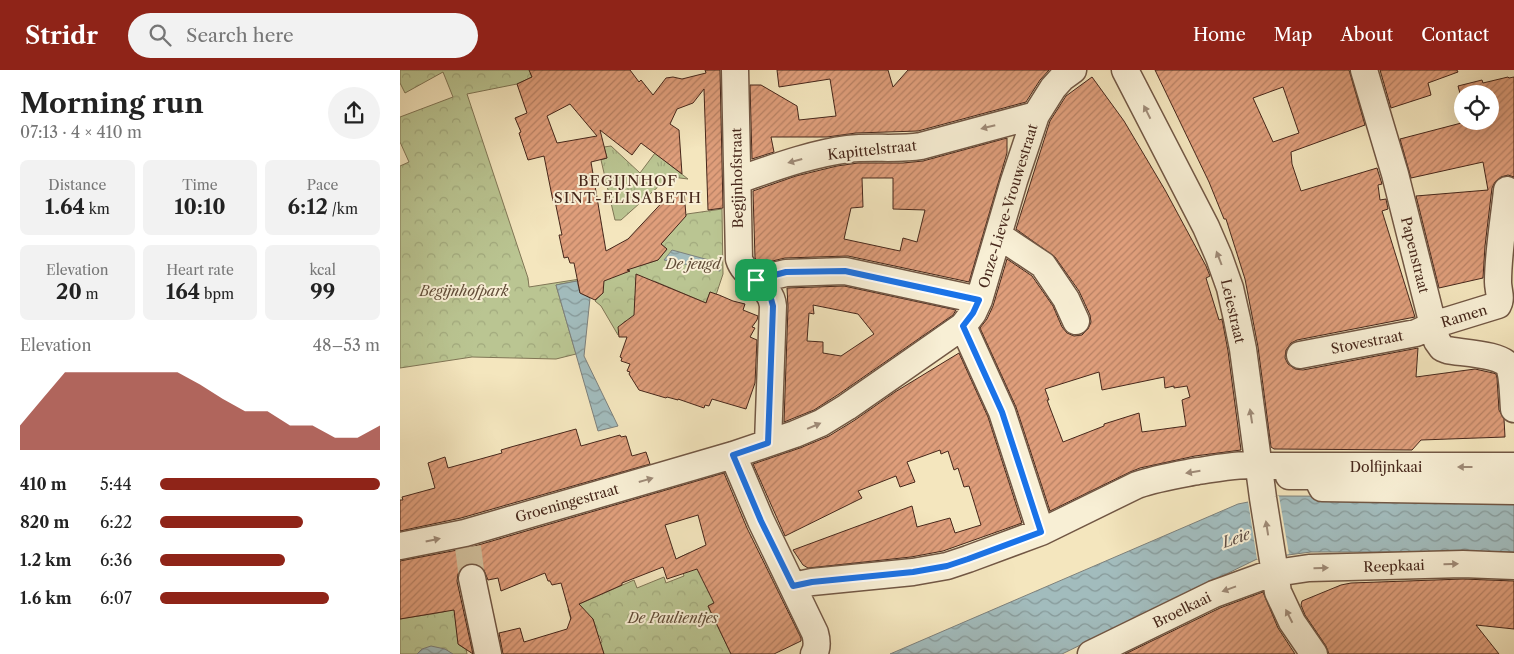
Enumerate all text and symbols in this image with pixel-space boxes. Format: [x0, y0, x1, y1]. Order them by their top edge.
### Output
search box [128, 13, 478, 58]
text: Stridr [25, 21, 98, 50]
icon: search [146, 21, 174, 49]
text: Search here [186, 24, 294, 47]
text: Home [1193, 24, 1246, 46]
text: Map [1274, 24, 1312, 46]
text: About [1340, 24, 1393, 46]
text: Contact [1421, 24, 1489, 46]
map controls [1454, 85, 1499, 130]
button: locate [1454, 85, 1499, 130]
text: Morning run [20, 86, 204, 120]
button: share [328, 87, 380, 139]
one-way arrow [1143, 105, 1151, 119]
text: 07:13 · 4 × 410 m [20, 122, 142, 142]
street label: Onze-Lieve-Vrouwestraat [974, 122, 1042, 290]
one-way arrow [981, 123, 996, 131]
street label: Begijnhofstraat [727, 127, 747, 229]
street label: Kapittelstraat [827, 136, 918, 164]
one-way arrow [787, 158, 802, 166]
district label: BEGIJNHOF SINT-ELISABETH [554, 171, 702, 207]
text: Distance [48, 176, 106, 194]
text: Time [182, 176, 218, 194]
text: Pace [307, 176, 338, 194]
text: 1.64 [45, 194, 85, 219]
text: 10:10 [174, 194, 226, 219]
text: 6:12 [287, 194, 328, 219]
text: km [85, 200, 110, 218]
text: /km [328, 200, 358, 218]
street label: Papenstraat [1397, 215, 1433, 295]
one-way arrow [1215, 250, 1222, 265]
park label: De jeugd [664, 255, 722, 273]
pin [735, 259, 777, 301]
text: Elevation [46, 261, 109, 279]
text: Heart rate [166, 261, 234, 279]
text: kcal [309, 261, 336, 279]
icon: arrive [742, 266, 770, 294]
street label: Leiestraat [1217, 277, 1249, 345]
text: 20 [56, 279, 82, 304]
text: 164 [166, 279, 200, 304]
text: 99 [310, 279, 335, 304]
park label: Begijnhofpark [418, 282, 509, 300]
text: m [82, 285, 99, 303]
text: bpm [200, 285, 234, 303]
street label: Ramen [1439, 300, 1489, 332]
street label: Stovestraat [1329, 326, 1405, 358]
text: Elevation [20, 335, 91, 355]
text: 48–53 m [313, 335, 380, 355]
one-way arrow [1247, 408, 1255, 424]
one-way arrow [807, 422, 822, 430]
street label: Dolfijnkaai [1350, 458, 1422, 476]
one-way arrow [1457, 463, 1473, 471]
one-way arrow [1185, 468, 1201, 476]
text: 410 m [20, 474, 67, 494]
text: 5:44 [100, 474, 132, 494]
one-way arrow [639, 475, 654, 483]
street label: Groeningestraat [513, 480, 621, 526]
text: 820 m [20, 512, 69, 532]
text: 6:22 [100, 512, 132, 532]
one-way arrow [1263, 519, 1271, 535]
water label: Leie [1218, 524, 1253, 552]
one-way arrow [425, 535, 441, 543]
text: 1.2 km [20, 550, 72, 570]
text: 6:36 [100, 550, 132, 570]
street label: Reepkaai [1363, 556, 1425, 576]
one-way arrow [1443, 560, 1459, 568]
one-way arrow [1313, 563, 1329, 571]
one-way arrow [1221, 586, 1236, 593]
text: 1.6 km [20, 588, 72, 608]
text: 6:07 [100, 588, 132, 608]
street label: Broelkaai [1150, 588, 1214, 632]
park label: De Paulientjes [627, 609, 719, 627]
one-way arrow [1285, 609, 1293, 623]

